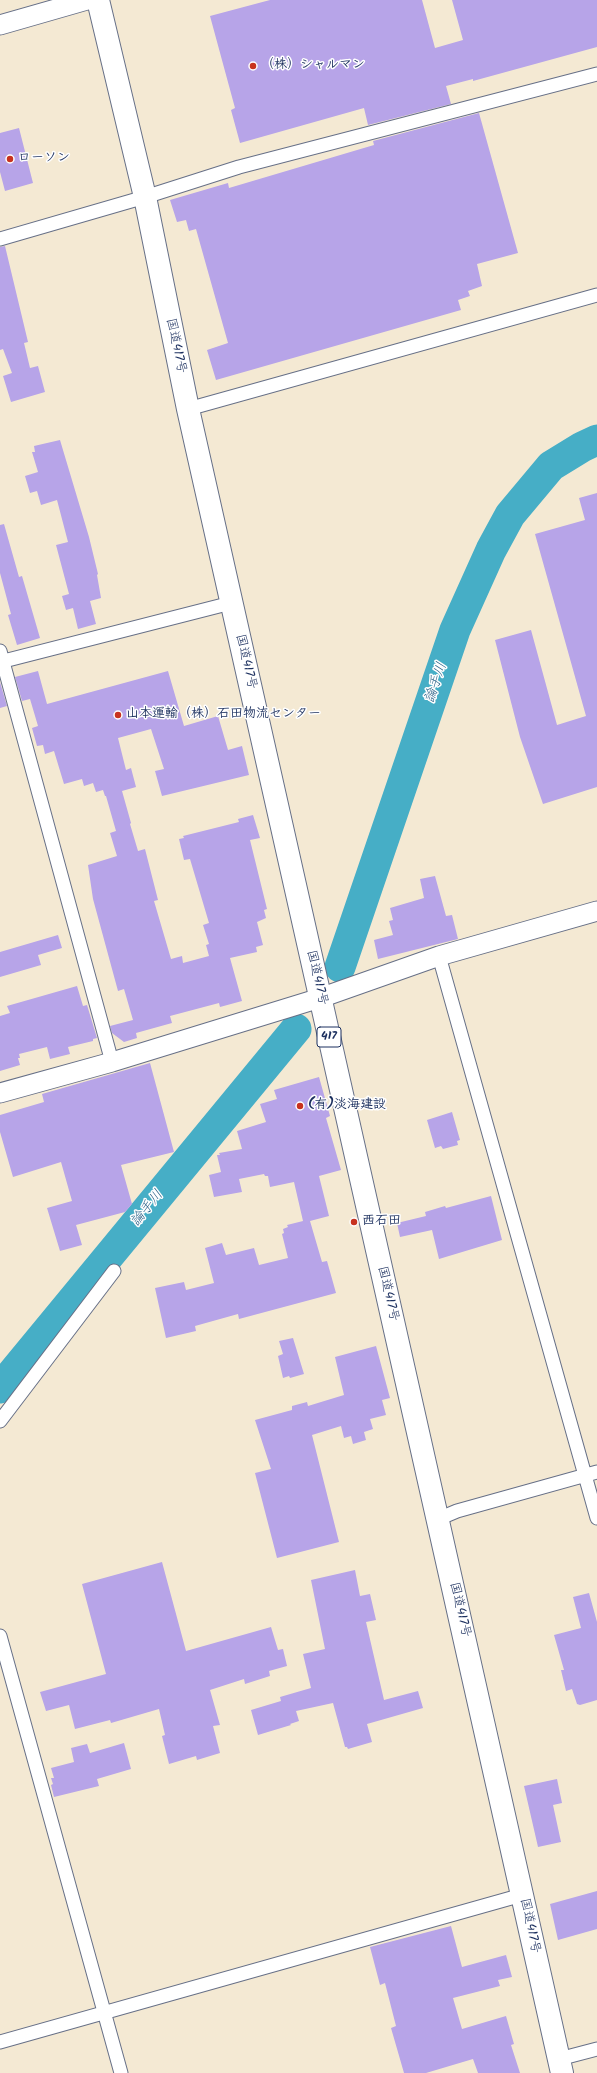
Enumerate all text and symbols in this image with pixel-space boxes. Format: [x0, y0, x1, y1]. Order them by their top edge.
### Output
place label: （株）シャルマン [261, 58, 365, 74]
marker: （株）シャルマン [248, 61, 258, 71]
place label: ローソン [18, 151, 70, 167]
marker: ローソン [5, 154, 15, 164]
street label: 国道417号 [162, 317, 188, 375]
street label: 国道417号 [231, 633, 259, 691]
water label: 論手川 [422, 660, 452, 706]
place label: 山本運輸（株）石田物流センター [126, 707, 321, 723]
marker: 山本運輸（株）石田物流センター [113, 710, 123, 720]
street label: 国道417号 [302, 949, 330, 1007]
road number: 417 [317, 1027, 341, 1047]
place label: (有)淡海建設 [308, 1098, 386, 1114]
marker: (有)淡海建設 [295, 1101, 305, 1111]
water label: 論手川 [128, 1187, 168, 1231]
place label: 西石田 [362, 1214, 401, 1230]
marker: 西石田 [349, 1217, 359, 1227]
street label: 国道417号 [373, 1265, 401, 1323]
street label: 国道417号 [445, 1581, 473, 1639]
street label: 国道417号 [516, 1897, 542, 1955]

